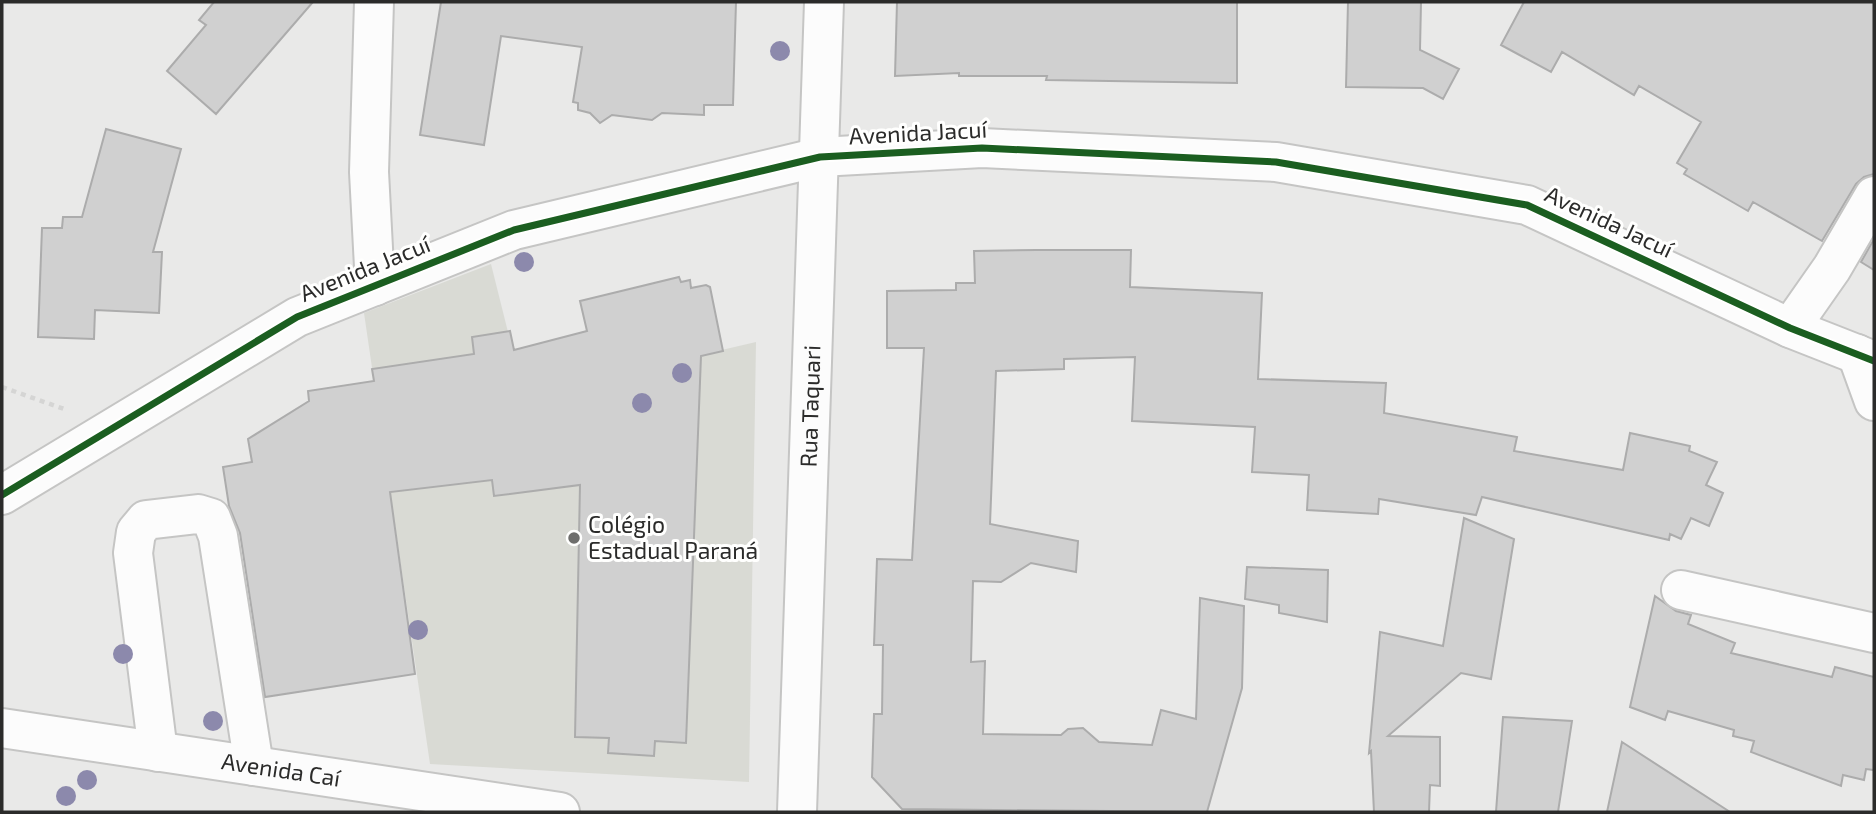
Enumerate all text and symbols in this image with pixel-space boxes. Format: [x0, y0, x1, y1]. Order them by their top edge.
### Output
street label: Avenida Jacuí [848, 114, 989, 150]
street label: Avenida Jacuí [1541, 179, 1679, 264]
street label: Avenida Jacuí [295, 229, 435, 307]
street label: Rua Taquari [793, 345, 826, 468]
place label: Colégio Estadual Paraná [588, 510, 758, 564]
marker: Colégio Estadual Paraná [566, 530, 582, 546]
street label: Avenida Caí [220, 746, 344, 792]

